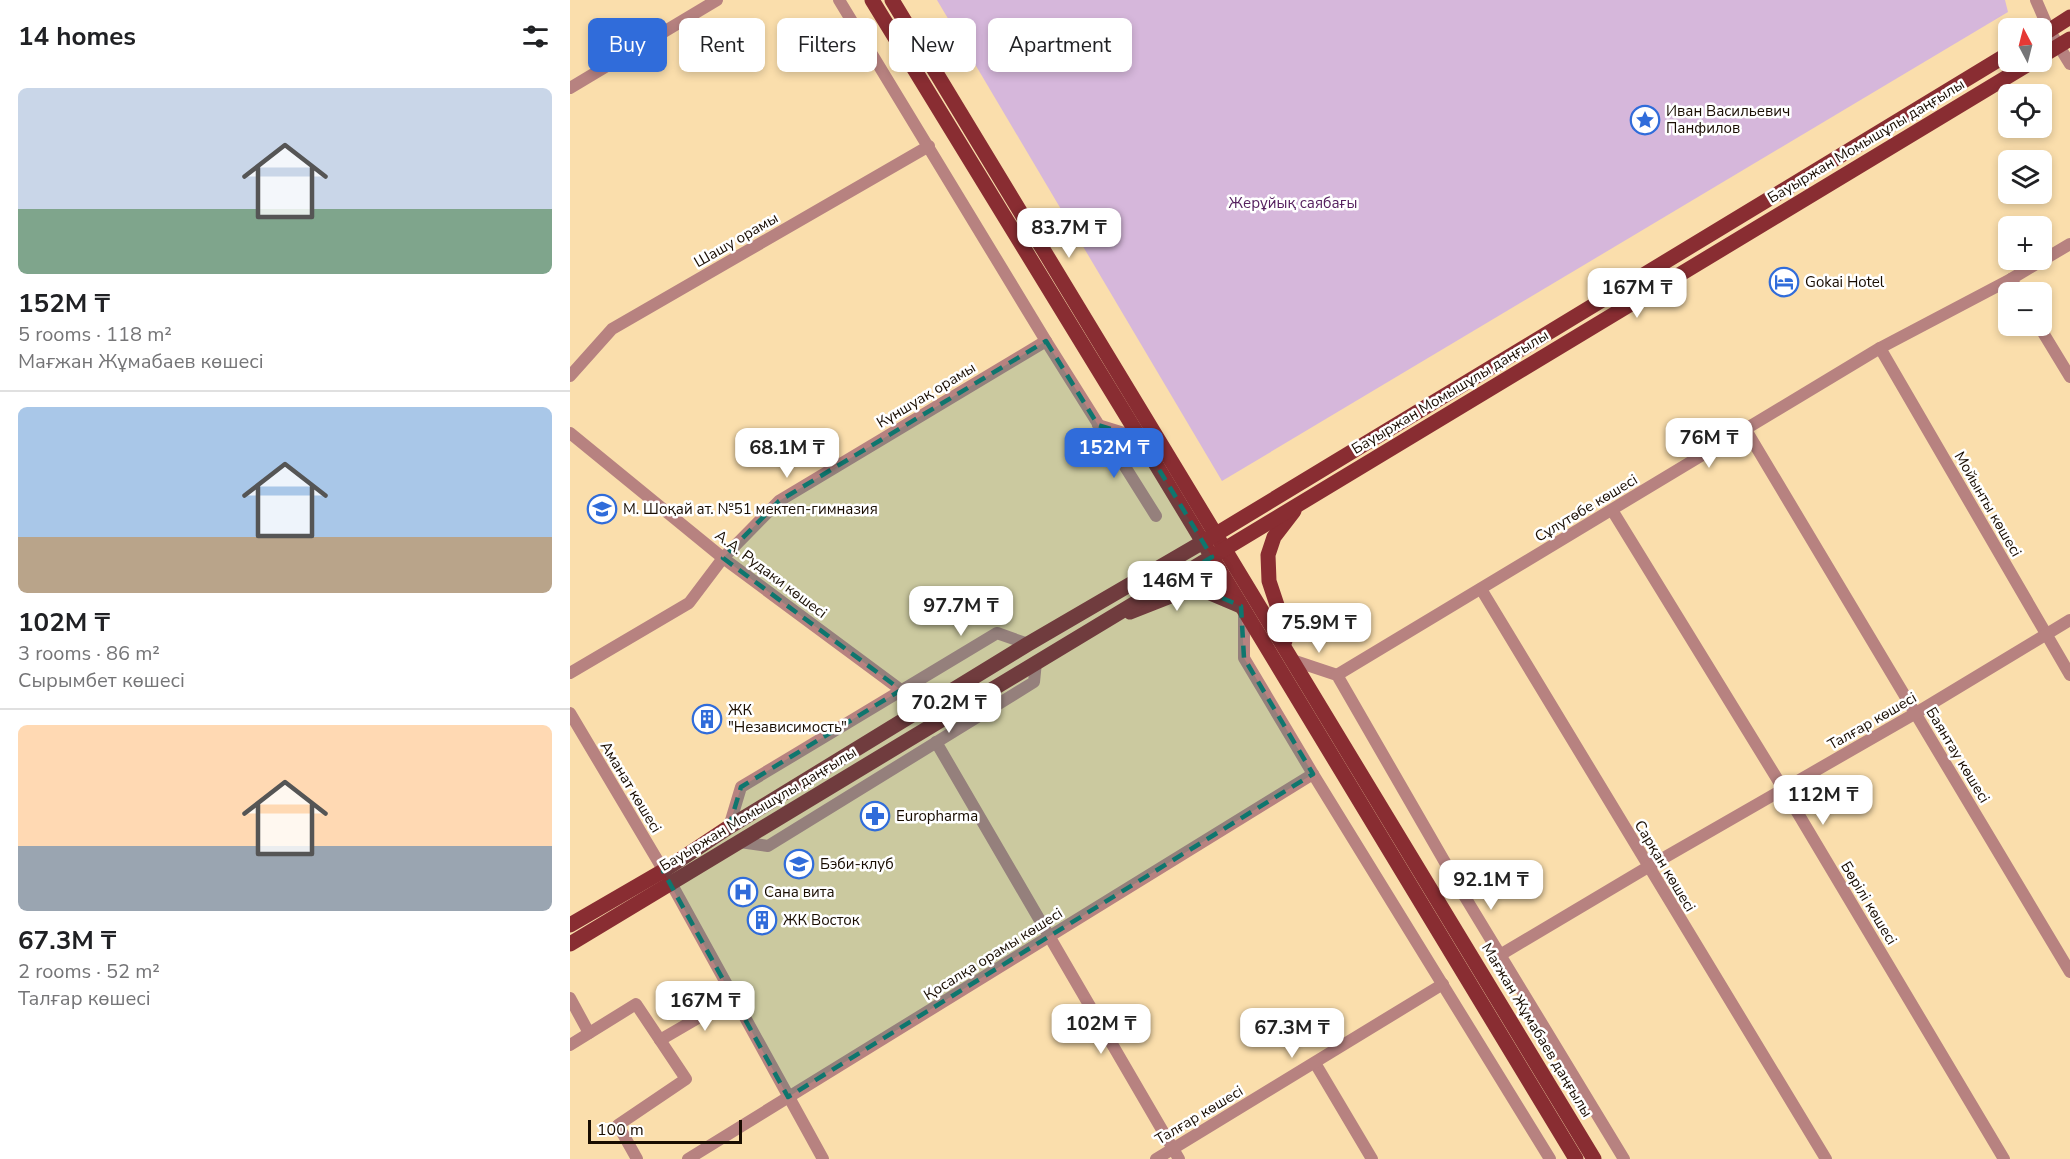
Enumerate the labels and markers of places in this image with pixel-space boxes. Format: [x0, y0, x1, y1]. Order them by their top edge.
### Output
place label: Иван Васильевич Панфилов [1666, 101, 1790, 138]
place icon: Иван Васильевич Панфилов [1629, 104, 1661, 136]
pin: 83.7M ₸ [1014, 208, 1124, 259]
hotel icon: Gokai Hotel [1768, 266, 1800, 298]
pin: 167M ₸ [1588, 268, 1686, 319]
place label: Gokai Hotel [1805, 272, 1885, 292]
pin: 76M ₸ [1667, 418, 1751, 469]
pin: 68.1M ₸ [732, 428, 842, 479]
pin: 152M ₸ [1065, 428, 1163, 479]
school or university icon: М. Шоқай ат. №51 мектеп-гимназия [586, 493, 618, 525]
place label: М. Шоқай ат. №51 мектеп-гимназия [623, 499, 878, 519]
pin: 146M ₸ [1128, 561, 1226, 612]
pin: 97.7M ₸ [906, 586, 1016, 637]
pin: 75.9M ₸ [1264, 603, 1374, 654]
pin: 70.2M ₸ [894, 683, 1004, 734]
place label: ЖК "Независимость" [728, 700, 847, 737]
building icon: ЖК "Независимость" [691, 703, 723, 735]
pin: 112M ₸ [1774, 775, 1872, 826]
pharmacy icon: Europharma [859, 800, 891, 832]
place label: Europharma [896, 806, 978, 826]
school or university icon: Бэби-клуб [783, 848, 815, 880]
place label: Бэби-клуб [820, 854, 894, 874]
pin: 92.1M ₸ [1436, 860, 1546, 911]
hospital icon: Сана вита [727, 876, 759, 908]
place label: Сана вита [764, 882, 835, 902]
building icon: ЖК Восток [746, 904, 778, 936]
place label: ЖК Восток [783, 910, 860, 930]
pin: 167M ₸ [656, 981, 754, 1032]
pin: 102M ₸ [1052, 1004, 1150, 1055]
pin: 67.3M ₸ [1237, 1008, 1347, 1059]

